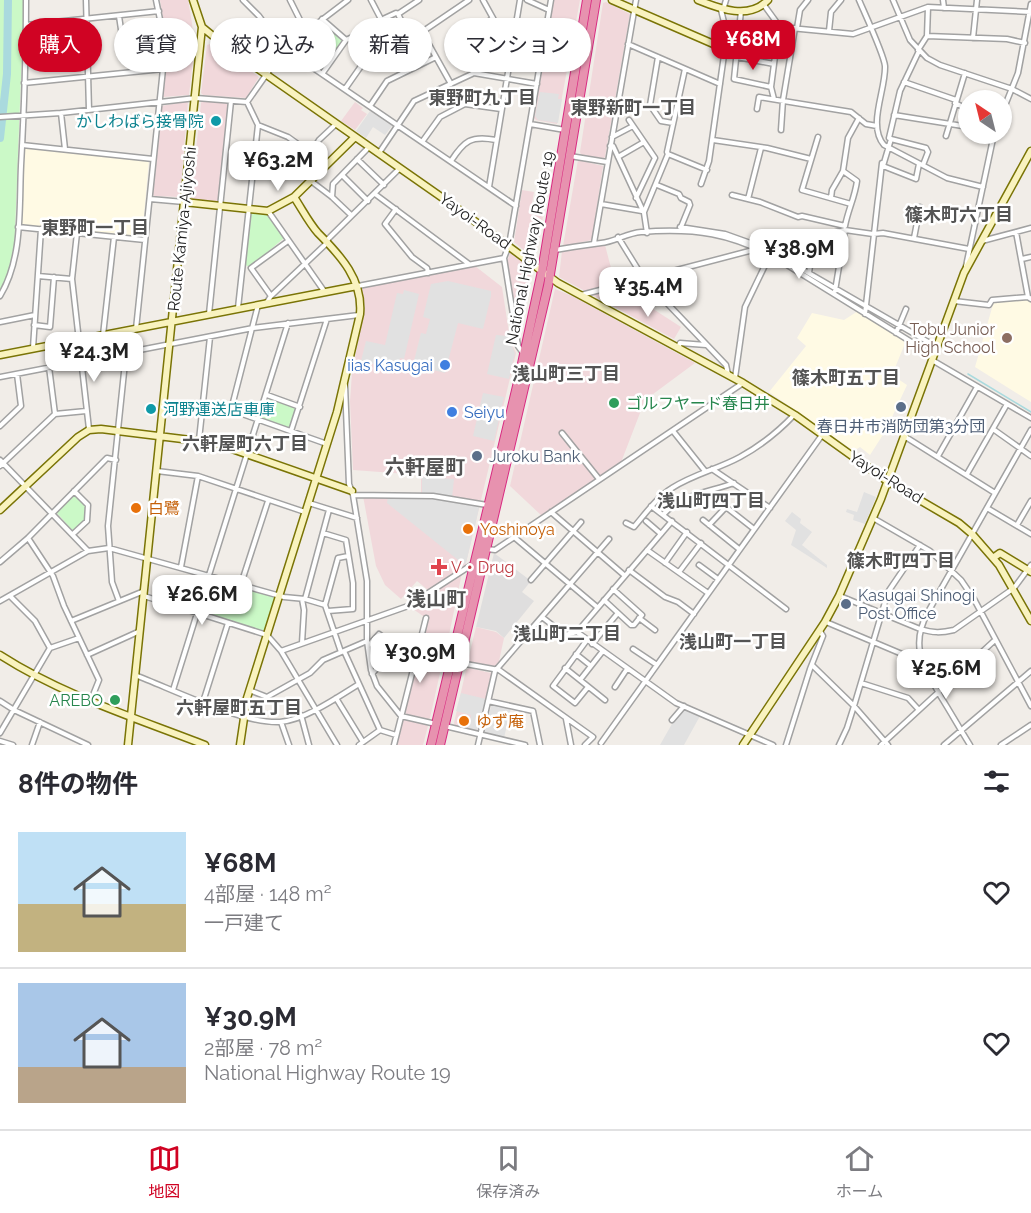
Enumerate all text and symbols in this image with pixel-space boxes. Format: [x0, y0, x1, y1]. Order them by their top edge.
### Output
chip: 購入 [18, 18, 102, 72]
chip: 賃貸 [114, 18, 198, 72]
chip: 絞り込み [210, 18, 336, 72]
chip: 新着 [348, 18, 432, 72]
chip: マンション [444, 18, 591, 72]
pin: ¥68M [717, 20, 789, 71]
text: ¥68M [725, 27, 781, 51]
district label: 東野町九丁目 [428, 87, 536, 108]
north arrow [958, 90, 1012, 144]
map controls [958, 90, 1012, 144]
district label: 東野新町一丁目 [570, 97, 696, 118]
place label: かしわばら接骨院 [76, 112, 204, 131]
marker: かしわばら接骨院 [209, 114, 223, 128]
pin: ¥63.2M [229, 141, 327, 192]
street label: Route Kamiya-Ajiyoshi [164, 146, 200, 312]
text: ¥63.2M [243, 148, 313, 172]
street label: National Highway Route 19 [502, 149, 558, 347]
street label: Yayoi-Road [435, 189, 515, 253]
district label: 篠木町六丁目 [905, 204, 1013, 225]
district label: 東野町一丁目 [41, 217, 149, 238]
pin: ¥38.9M [750, 229, 848, 280]
text: ¥38.9M [763, 236, 835, 260]
pin: ¥35.4M [599, 267, 697, 318]
text: ¥35.4M [613, 274, 683, 298]
place label: Tobu Junior High School [905, 320, 996, 357]
marker: Tobu Junior High School [1000, 331, 1014, 345]
pin: ¥24.3M [45, 332, 143, 383]
text: ¥24.3M [59, 339, 129, 363]
place label: iias Kasugai [347, 356, 433, 375]
marker: iias Kasugai [438, 358, 452, 372]
district label: 浅山町三丁目 [512, 363, 620, 384]
district label: 篠木町五丁目 [792, 367, 900, 388]
place label: ゴルフヤード春日井 [626, 394, 770, 413]
marker: ゴルフヤード春日井 [607, 396, 621, 410]
place label: 河野運送店車庫 [163, 400, 275, 419]
marker: 春日井市消防団第3分団 [894, 400, 908, 414]
marker: 河野運送店車庫 [144, 402, 158, 416]
place label: Seiyu [464, 403, 505, 422]
marker: Seiyu [445, 405, 459, 419]
place label: 春日井市消防団第3分団 [817, 417, 985, 436]
district label: 六軒屋町六丁目 [182, 433, 308, 454]
place label: Juroku Bank [489, 447, 581, 466]
street label: Yayoi-Road [845, 447, 927, 507]
marker: Juroku Bank [470, 449, 484, 463]
district label: 六軒屋町 [385, 455, 465, 479]
district label: 浅山町四丁目 [657, 490, 765, 511]
place label: 白鷺 [148, 499, 180, 518]
marker: 白鷺 [129, 501, 143, 515]
place label: Yoshinoya [480, 520, 555, 539]
marker: Yoshinoya [461, 522, 475, 536]
district label: 篠木町四丁目 [847, 550, 955, 571]
place label: V・Drug [451, 558, 514, 577]
marker: V・Drug [432, 560, 446, 574]
pin: ¥26.6M [153, 575, 251, 626]
text: ¥26.6M [166, 582, 238, 606]
place label: Kasugai Shinogi Post Office [858, 586, 975, 623]
district label: 浅山町 [406, 587, 466, 611]
marker: Kasugai Shinogi Post Office [839, 597, 853, 611]
district label: 浅山町二丁目 [513, 623, 621, 644]
district label: 浅山町一丁目 [679, 631, 787, 652]
pin: ¥30.9M [371, 633, 469, 684]
text: ¥30.9M [384, 640, 456, 664]
pin: ¥25.6M [897, 649, 995, 700]
text: ¥25.6M [911, 656, 981, 680]
place label: AREBO [49, 691, 103, 710]
marker: AREBO [108, 693, 122, 707]
district label: 六軒屋町五丁目 [176, 697, 302, 718]
place label: ゆず庵 [476, 712, 524, 731]
marker: ゆず庵 [457, 714, 471, 728]
icon: filters [980, 765, 1013, 798]
text: 8件の物件 [18, 769, 138, 799]
text: ¥68M [204, 848, 277, 878]
icon: home [66, 856, 138, 928]
icon: heart [980, 876, 1013, 909]
text: 4部屋 · 148 m² [204, 882, 331, 906]
text: 一戸建て [204, 911, 284, 935]
text: ¥30.9M [204, 1002, 297, 1032]
icon: home [66, 1007, 138, 1079]
icon: heart [980, 1027, 1013, 1060]
text: 2部屋 · 78 m² [204, 1036, 322, 1060]
text: National Highway Route 19 [204, 1061, 451, 1085]
tab: 地図 [148, 1142, 181, 1202]
tab: 保存済み [476, 1142, 540, 1202]
tab: ホーム [836, 1142, 883, 1202]

